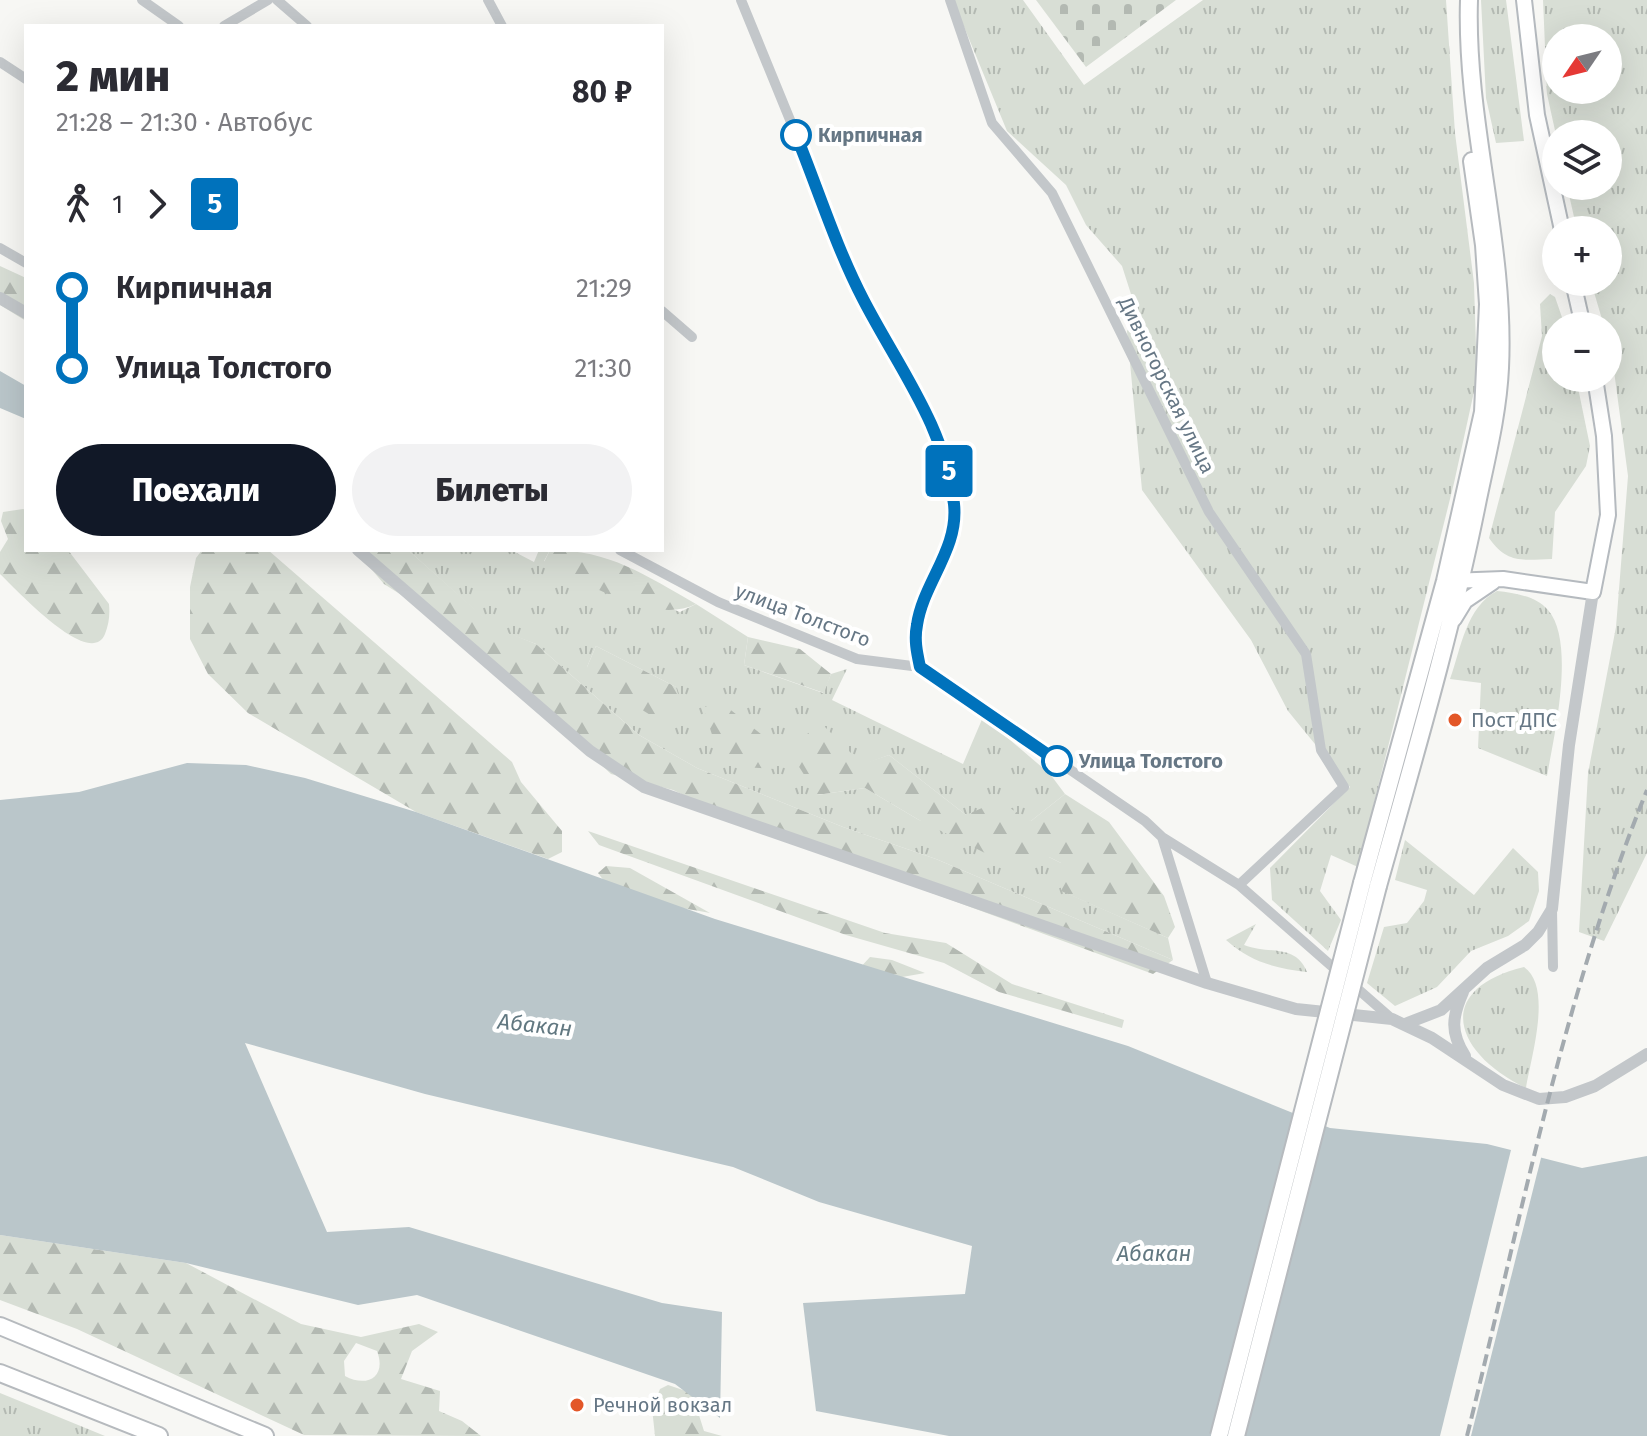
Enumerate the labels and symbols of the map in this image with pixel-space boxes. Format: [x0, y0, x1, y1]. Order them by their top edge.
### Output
north arrow [1542, 24, 1622, 104]
marker: Кирпичная [781, 120, 811, 150]
place label: Кирпичная [818, 123, 923, 147]
street label: Дивногорская улица [1113, 292, 1220, 477]
line badge: 5 [923, 445, 975, 497]
street label: улица Толстого [732, 578, 874, 652]
place label: Пост ДПС [1471, 708, 1557, 732]
marker: Пост ДПС [1446, 711, 1464, 729]
marker: Улица Толстого [1042, 746, 1072, 776]
place label: Улица Толстого [1078, 749, 1223, 773]
water label: Абакан [495, 1008, 574, 1042]
water label: Абакан [1116, 1240, 1191, 1267]
place label: Речной вокзал [593, 1393, 732, 1417]
marker: Речной вокзал [568, 1396, 586, 1414]

